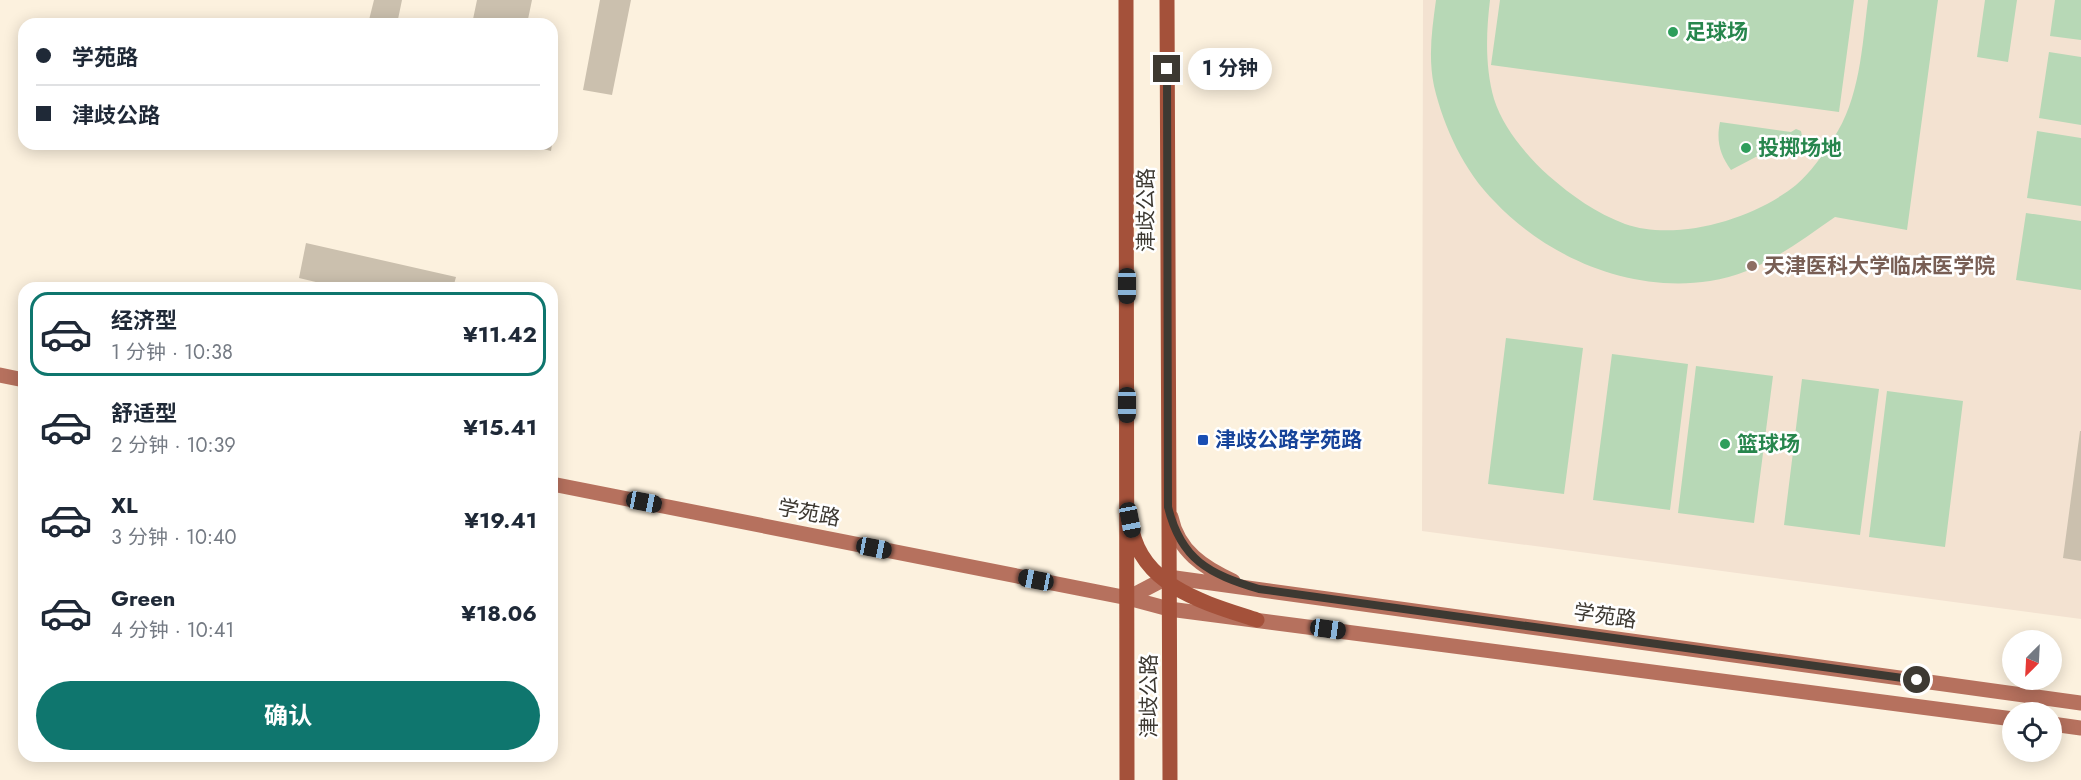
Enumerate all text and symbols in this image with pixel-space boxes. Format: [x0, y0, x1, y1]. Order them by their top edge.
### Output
place label: 足球场 [1685, 17, 1748, 47]
marker: 足球场 [1666, 25, 1680, 39]
text: 学苑路 [72, 41, 138, 73]
callout: 1 分钟 [1188, 48, 1272, 90]
text: 1 分钟 [1202, 54, 1258, 83]
route end [1153, 55, 1180, 82]
text: 津歧公路 [72, 99, 160, 131]
place label: 投掷场地 [1758, 133, 1842, 163]
marker: 投掷场地 [1739, 141, 1753, 155]
street label: 津歧公路 [1131, 168, 1161, 252]
place label: 天津医科大学临床医学院 [1764, 251, 1995, 281]
marker: 天津医科大学临床医学院 [1745, 259, 1759, 273]
car [1118, 268, 1136, 304]
text: 经济型 [111, 304, 177, 336]
icon: car [39, 307, 93, 361]
text: ¥11.42 [463, 318, 537, 350]
text: 1 分钟 · 10:38 [111, 338, 233, 367]
car [1118, 387, 1136, 423]
text: 舒适型 [111, 397, 177, 429]
icon: car [39, 400, 93, 454]
text: ¥15.41 [463, 411, 537, 443]
place label: 津歧公路学苑路 [1215, 425, 1362, 455]
place label: 篮球场 [1737, 429, 1800, 459]
text: 2 分钟 · 10:39 [111, 431, 236, 460]
marker: 津歧公路学苑路 [1196, 433, 1210, 447]
marker: 篮球场 [1718, 437, 1732, 451]
text: XL [111, 489, 138, 521]
car [625, 490, 663, 514]
street label: 学苑路 [775, 492, 843, 534]
icon: car [39, 493, 93, 547]
car [1118, 501, 1142, 539]
text: ¥19.41 [464, 504, 537, 536]
text: 3 分钟 · 10:40 [111, 523, 237, 552]
car [855, 536, 893, 560]
car [1017, 568, 1055, 592]
text: Green [111, 582, 175, 614]
icon: car [39, 586, 93, 640]
text: ¥18.06 [461, 597, 537, 629]
street label: 学苑路 [1572, 597, 1638, 635]
text: 4 分钟 · 10:41 [111, 616, 234, 645]
car [1309, 618, 1347, 640]
north arrow [2002, 630, 2062, 690]
map controls [2002, 630, 2062, 762]
street label: 津歧公路 [1134, 654, 1164, 738]
route start [1903, 666, 1930, 693]
button: 确认 [36, 681, 540, 750]
button: locate [2002, 702, 2062, 762]

